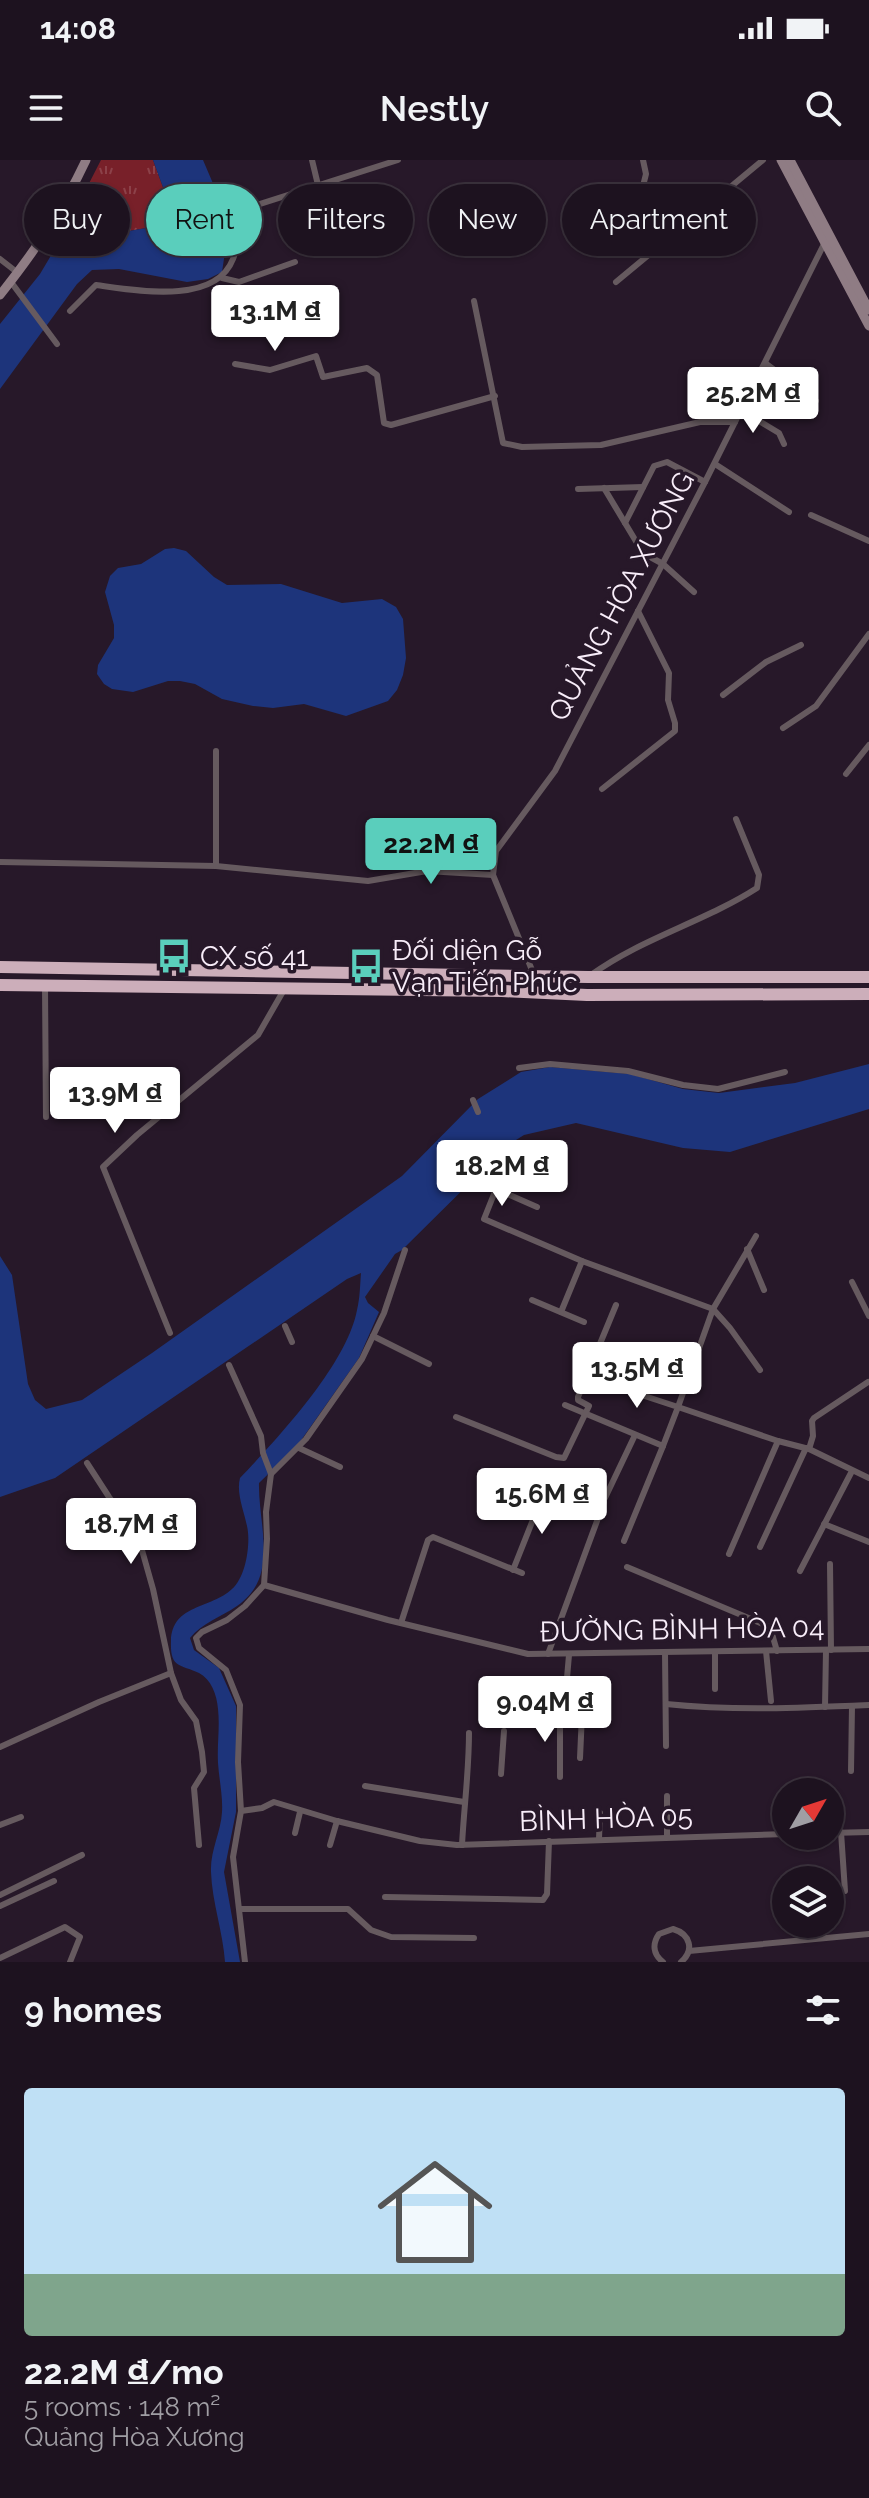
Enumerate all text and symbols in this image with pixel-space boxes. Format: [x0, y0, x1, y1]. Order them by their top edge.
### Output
text: 14:08 [40, 11, 116, 46]
icon: menu [24, 86, 68, 130]
icon: search [801, 86, 845, 130]
text: Nestly [380, 87, 489, 129]
chip: Buy [24, 184, 130, 256]
chip: Rent [146, 184, 262, 256]
chip: Filters [278, 184, 413, 256]
chip: New [429, 184, 546, 256]
chip: Apartment [562, 184, 756, 256]
pin: 13.1M ₫ [201, 285, 349, 353]
text: 13.1M ₫ [229, 296, 321, 326]
pin: 25.2M ₫ [679, 367, 827, 435]
text: 25.2M ₫ [705, 378, 801, 408]
street label: QUẢNG HÒA XƯƠNG [541, 466, 701, 726]
pin: 22.2M ₫ [357, 818, 505, 886]
text: 22.2M ₫ [383, 829, 479, 859]
place label: Đối diện Gỗ Vạn Tiến Phúc [392, 934, 578, 999]
bus stop icon: CX số 41 [155, 937, 193, 975]
place label: CX số 41 [200, 940, 308, 973]
bus stop icon: Đối diện Gỗ Vạn Tiến Phúc [347, 947, 385, 985]
pin: 13.9M ₫ [41, 1067, 189, 1135]
text: 13.9M ₫ [68, 1078, 162, 1108]
pin: 18.2M ₫ [428, 1140, 576, 1208]
text: 18.2M ₫ [455, 1151, 549, 1181]
pin: 13.5M ₫ [563, 1342, 711, 1410]
text: 13.5M ₫ [590, 1353, 684, 1383]
pin: 15.6M ₫ [468, 1468, 616, 1536]
text: 15.6M ₫ [495, 1479, 589, 1509]
pin: 18.7M ₫ [57, 1498, 205, 1566]
text: 18.7M ₫ [84, 1509, 178, 1539]
street label: ĐƯỜNG BÌNH HÒA 04 [539, 1611, 825, 1648]
pin: 9.04M ₫ [471, 1676, 619, 1744]
text: 9.04M ₫ [496, 1687, 594, 1717]
north arrow [772, 1778, 844, 1850]
map controls [772, 1778, 844, 1938]
street label: BÌNH HÒA 05 [519, 1799, 693, 1838]
button: layers [772, 1866, 844, 1938]
icon: filters [801, 1988, 845, 2032]
text: 9 homes [24, 1990, 162, 2030]
icon: home [363, 2140, 507, 2284]
text: 22.2M ₫/mo [24, 2352, 224, 2392]
text: 5 rooms · 148 m² [24, 2392, 220, 2422]
text: Quảng Hòa Xương [24, 2422, 244, 2452]

